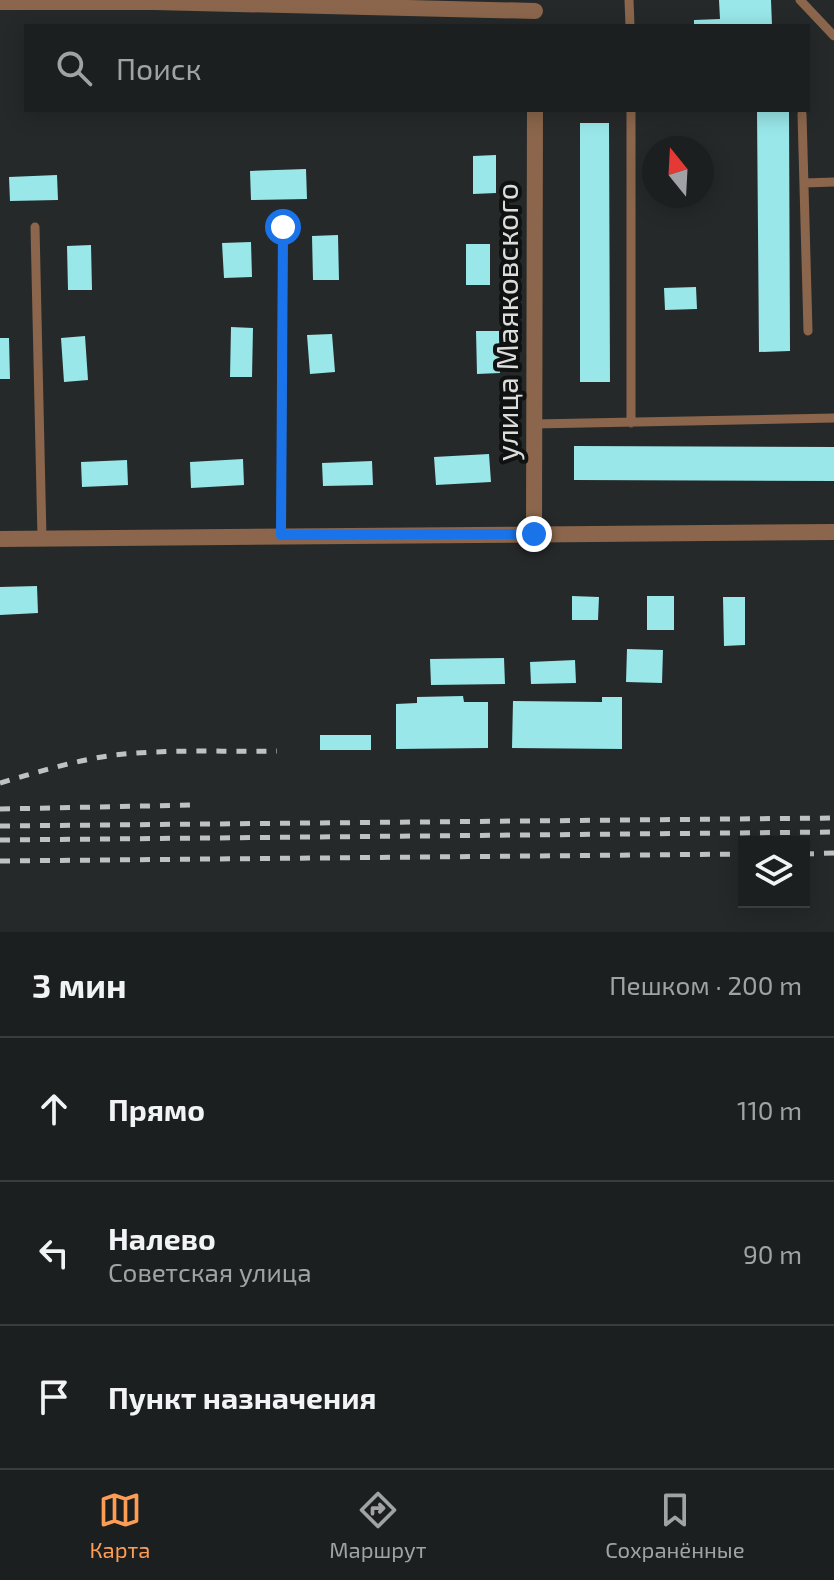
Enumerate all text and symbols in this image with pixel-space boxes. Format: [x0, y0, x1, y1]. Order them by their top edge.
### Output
search box [24, 24, 810, 112]
icon: search [52, 46, 96, 90]
text: Поиск [116, 50, 202, 86]
north arrow [642, 136, 714, 208]
street label: улица Маяковского [488, 183, 525, 461]
route start [265, 209, 301, 245]
route end [516, 516, 552, 552]
map controls [738, 836, 810, 908]
button: layers [738, 836, 810, 908]
text: 3 мин [32, 964, 127, 1005]
text: Пешком · 200 m [609, 969, 802, 1000]
icon: ahead [32, 1087, 76, 1131]
text: Прямо [108, 1091, 205, 1127]
text: 110 m [737, 1094, 802, 1125]
text: Налево [108, 1220, 216, 1256]
icon: left [32, 1231, 76, 1275]
text: 90 m [743, 1238, 802, 1269]
text: Советская улица [108, 1256, 312, 1287]
icon: arrive [32, 1375, 76, 1419]
text: Пункт назначения [108, 1379, 376, 1415]
tab: Карта [89, 1488, 150, 1562]
tab: Маршрут [329, 1488, 426, 1562]
tab: Сохранённые [605, 1488, 745, 1562]

